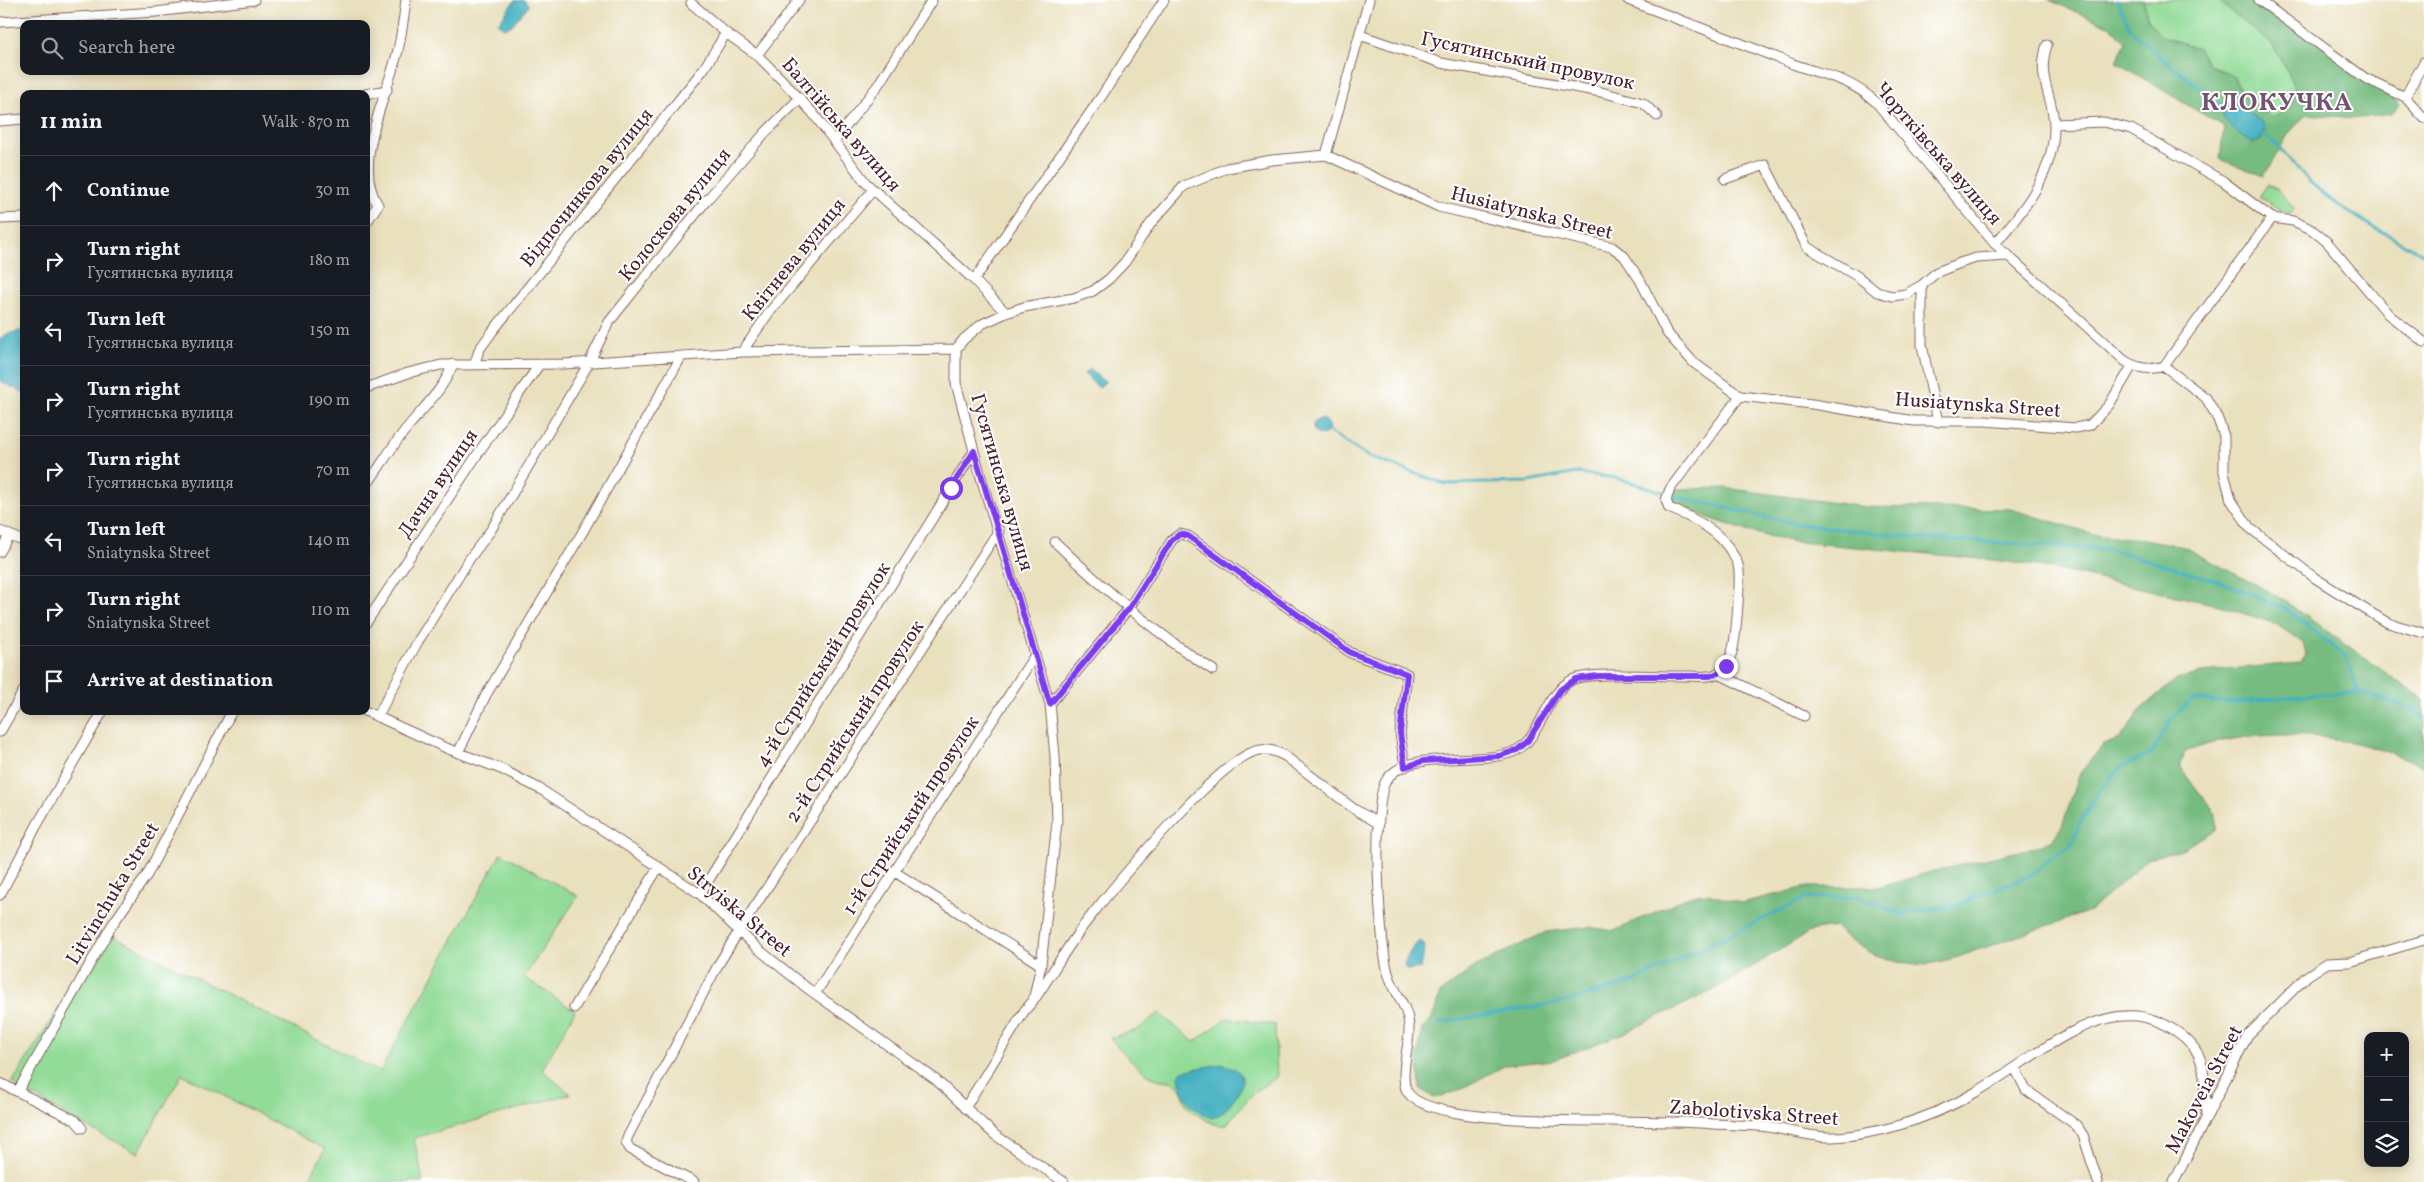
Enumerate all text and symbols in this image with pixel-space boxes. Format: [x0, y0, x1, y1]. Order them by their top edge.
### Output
search box [20, 20, 370, 75]
street label: Гусятинський провулок [1418, 26, 1637, 98]
icon: search [38, 34, 66, 62]
text: Search here [78, 35, 175, 61]
street label: Балтійська вулиця [774, 52, 907, 199]
street label: Чортківська вулиця [1867, 77, 2008, 232]
district label: КЛОКУЧКА [2201, 86, 2353, 121]
street label: Відпочинкова вулиця [514, 103, 661, 274]
text: 11 min [40, 108, 103, 137]
text: Walk · 870 m [262, 112, 350, 134]
street label: Колоскова вулиця [613, 143, 738, 288]
icon: ahead [40, 177, 68, 205]
text: Continue [87, 178, 170, 204]
text: 30 m [315, 180, 350, 202]
street label: Husiatynska Street [1447, 180, 1616, 248]
street label: Квітнева вулиця [736, 193, 853, 328]
text: Turn right [87, 237, 180, 263]
icon: right [40, 247, 68, 275]
text: 180 m [309, 250, 350, 272]
text: Гусятинська вулиця [87, 263, 234, 285]
text: Turn left [87, 307, 166, 333]
icon: left [40, 317, 68, 345]
text: 150 m [309, 320, 350, 342]
text: Гусятинська вулиця [87, 333, 234, 355]
text: Turn right [87, 377, 180, 403]
street label: Husiatynska Street [1894, 386, 2062, 426]
icon: right [40, 387, 68, 415]
text: 190 m [308, 390, 350, 412]
street label: Гусятинська вулиця [962, 391, 1040, 574]
text: Гусятинська вулиця [87, 403, 234, 425]
street label: Дачна вулиця [392, 424, 486, 544]
text: Turn right [87, 447, 180, 473]
icon: right [40, 457, 68, 485]
text: 70 m [316, 460, 350, 482]
text: Гусятинська вулиця [87, 473, 234, 495]
route start [940, 477, 963, 500]
text: Turn left [87, 517, 166, 543]
icon: left [40, 527, 68, 555]
text: 140 m [308, 530, 350, 552]
text: Sniatynska Street [87, 543, 210, 565]
street label: 4-й Стрийський провулок [749, 557, 899, 773]
text: Turn right [87, 587, 180, 613]
icon: right [40, 597, 68, 625]
text: 110 m [311, 600, 350, 622]
text: Sniatynska Street [87, 613, 210, 635]
street label: 2-й Стрийський провулок [779, 615, 932, 829]
route end [1715, 655, 1738, 678]
icon: arrive [40, 667, 68, 695]
text: Arrive at destination [87, 668, 273, 694]
street label: 1-й Стрийський провулок [836, 710, 987, 921]
street label: Litvinchuka Street [60, 818, 167, 971]
street label: Stryiska Street [680, 860, 797, 965]
street label: Makoveia Street [2159, 1021, 2250, 1159]
map controls [2364, 1032, 2409, 1167]
button: + [2364, 1032, 2409, 1077]
button: − [2364, 1077, 2409, 1122]
street label: Zabolotivska Street [1668, 1094, 1840, 1134]
button: layers [2364, 1122, 2409, 1167]

